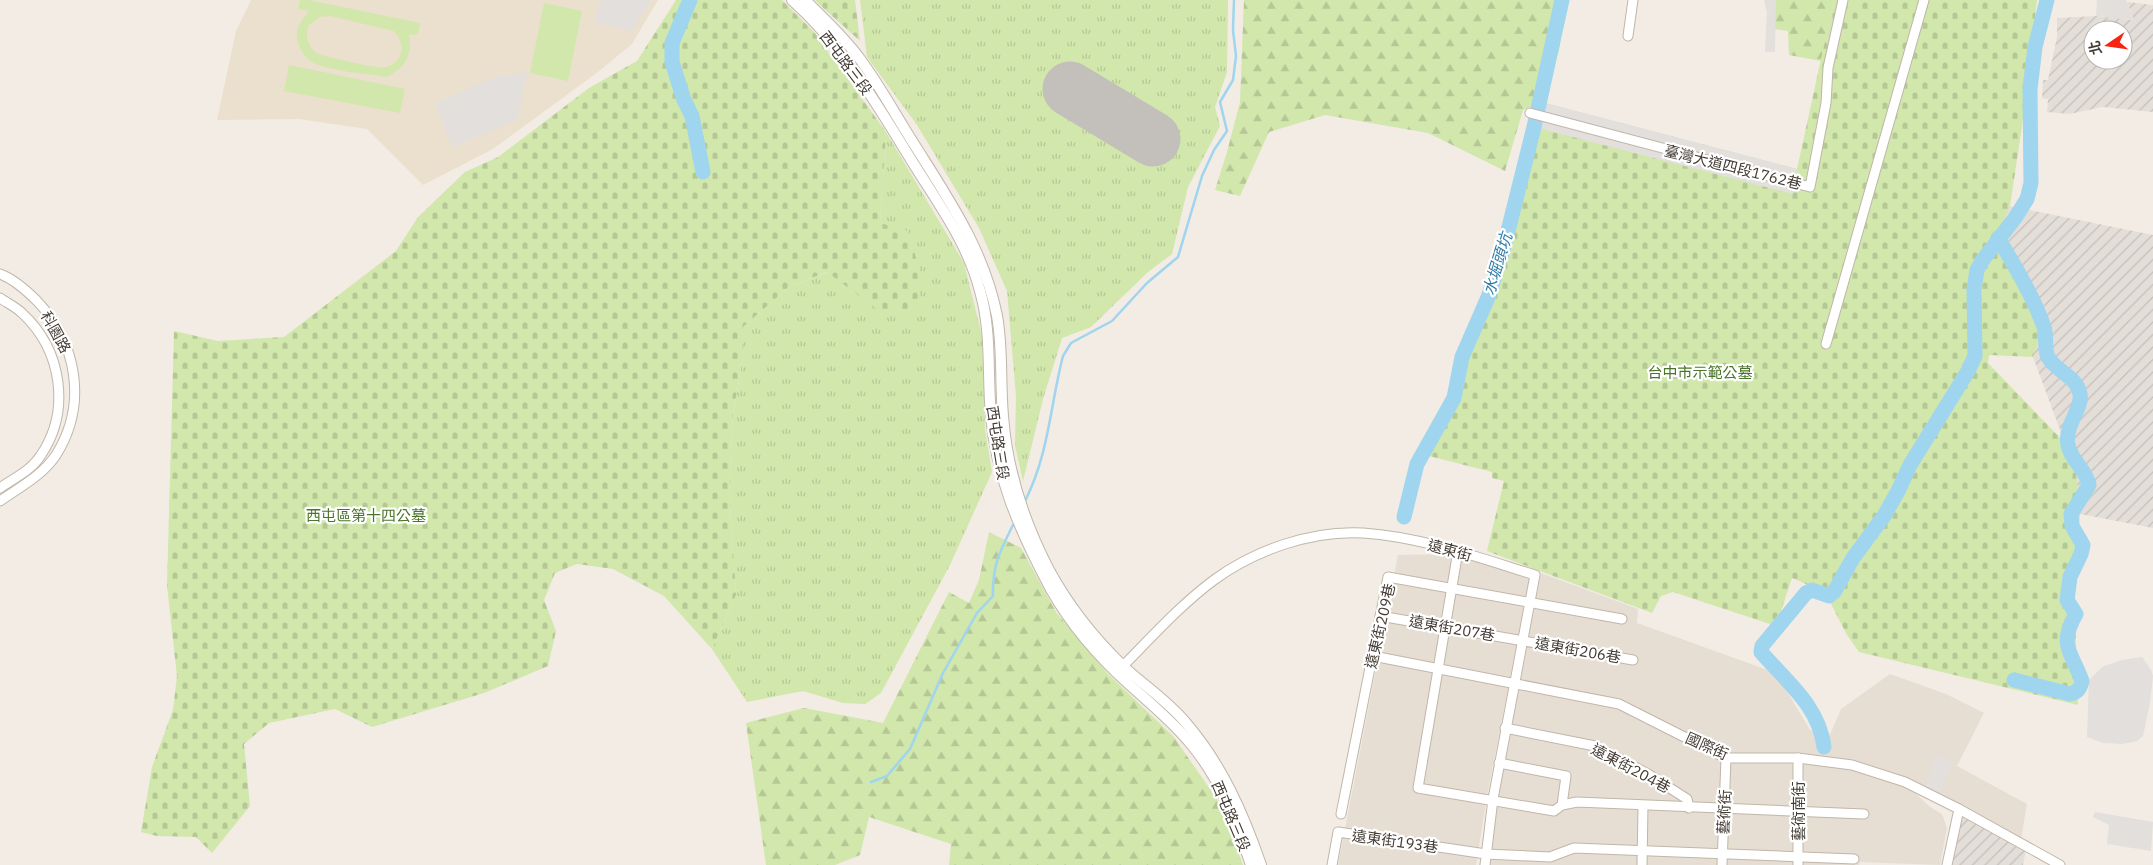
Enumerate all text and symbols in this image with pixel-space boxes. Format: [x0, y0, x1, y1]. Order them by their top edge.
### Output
north arrow [2083, 20, 2133, 70]
street label: 西屯路三段 [816, 27, 876, 99]
text: 北 [2085, 39, 2106, 57]
street label: 臺灣大道四段1762巷 [1662, 141, 1804, 193]
water label: 水堀頭坑 [1478, 229, 1517, 298]
street label: 科園路 [37, 308, 75, 356]
park label: 台中市示範公墓 [1647, 363, 1753, 382]
street label: 西屯路三段 [983, 404, 1013, 482]
park label: 西屯區第十四公墓 [306, 506, 426, 525]
street label: 遠東街 [1426, 535, 1474, 565]
street label: 遠東街209巷 [1361, 581, 1399, 671]
street label: 遠東街207巷 [1408, 611, 1496, 645]
street label: 遠東街206巷 [1534, 633, 1622, 667]
street label: 國際街 [1683, 728, 1731, 764]
street label: 遠東街204巷 [1588, 739, 1674, 797]
street label: 西屯路三段 [1208, 778, 1254, 854]
street label: 藝術南街 [1789, 781, 1808, 841]
street label: 藝術街 [1713, 789, 1735, 835]
street label: 遠東街193巷 [1351, 826, 1439, 856]

